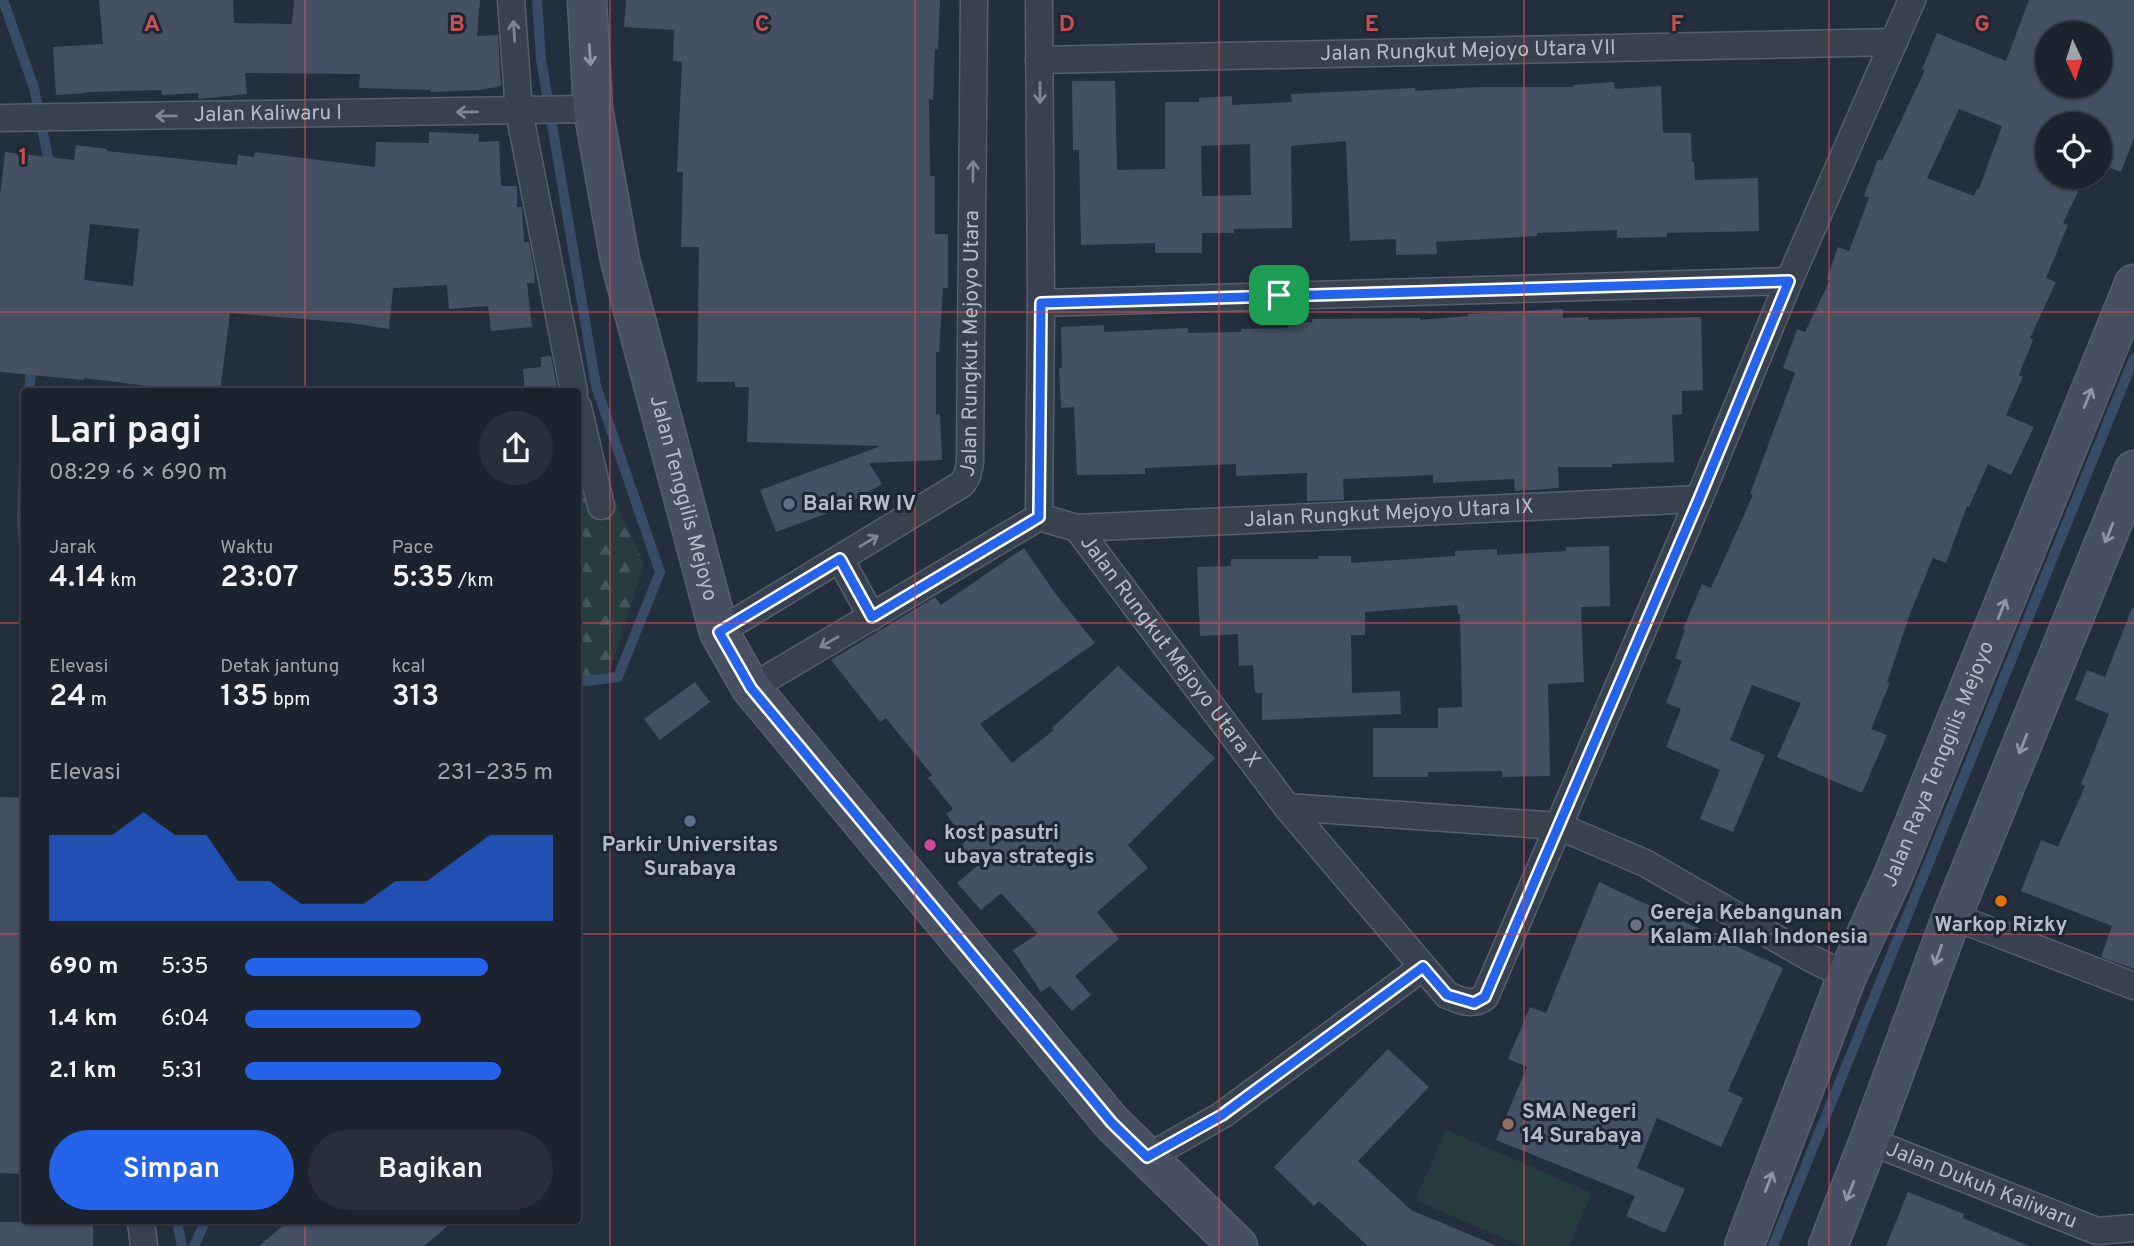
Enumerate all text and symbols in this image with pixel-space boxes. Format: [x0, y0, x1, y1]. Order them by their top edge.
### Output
text: A [144, 11, 160, 40]
text: B [449, 11, 465, 40]
text: C [755, 11, 769, 40]
text: D [1059, 11, 1075, 40]
text: E [1365, 11, 1379, 40]
text: F [1670, 11, 1684, 40]
text: G [1974, 11, 1990, 40]
one-way arrow [507, 20, 520, 43]
north arrow [2035, 21, 2112, 98]
map controls [2035, 21, 2112, 189]
street label: Jalan Rungkut Mejoyo Utara VII [1320, 34, 1616, 68]
one-way arrow [583, 43, 596, 66]
one-way arrow [1033, 81, 1046, 104]
street label: Jalan Kaliwaru I [194, 99, 342, 129]
one-way arrow [456, 105, 479, 119]
one-way arrow [155, 109, 178, 122]
button: locate [2035, 112, 2112, 189]
text: 1 [18, 144, 28, 173]
one-way arrow [967, 160, 980, 183]
street label: Jalan Rungkut Mejoyo Utara [954, 210, 986, 479]
pin [1249, 265, 1309, 325]
icon: arrive [1260, 276, 1298, 314]
one-way arrow [2082, 388, 2095, 409]
street label: Jalan Tenggilis Mejoyo [643, 392, 724, 604]
text: Lari pagi [49, 408, 202, 457]
button: share [479, 411, 553, 485]
text: 08:29 · 6 × 690 m [49, 459, 227, 488]
place label: Balai RW IV [803, 491, 916, 518]
street label: Jalan Rungkut Mejoyo Utara IX [1243, 493, 1534, 534]
marker: Balai RW IV [781, 496, 797, 512]
one-way arrow [2101, 522, 2114, 543]
street label: Jalan Rungkut Mejoyo Utara X [1074, 530, 1266, 773]
one-way arrow [859, 534, 879, 548]
text: Jarak [49, 536, 97, 560]
text: Waktu [220, 536, 273, 560]
text: Pace [392, 536, 433, 560]
text: 4.14 [49, 560, 106, 597]
text: 23:07 [220, 560, 299, 597]
text: 5:35 [392, 560, 454, 597]
text: km [106, 569, 137, 593]
text: /km [454, 569, 494, 593]
one-way arrow [1996, 598, 2009, 620]
one-way arrow [820, 635, 840, 649]
street label: Jalan Raya Tenggilis Mejoyo [1876, 637, 2001, 891]
text: Elevasi [49, 655, 108, 679]
text: Detak jantung [220, 655, 339, 679]
text: kcal [392, 655, 425, 679]
text: 24 [49, 679, 86, 716]
text: 135 [220, 679, 269, 716]
text: 313 [392, 679, 439, 716]
text: m [86, 688, 107, 712]
text: bpm [269, 688, 310, 712]
one-way arrow [2016, 732, 2029, 754]
text: Elevasi [49, 759, 121, 788]
text: 231–235 m [437, 759, 553, 788]
marker: Parkir Universitas Surabaya [682, 813, 698, 829]
place label: kost pasutri ubaya strategis [944, 820, 1095, 871]
place label: Parkir Universitas Surabaya [602, 832, 778, 883]
marker: kost pasutri ubaya strategis [922, 837, 938, 853]
marker: Warkop Rizky [1993, 893, 2009, 909]
place label: Gereja Kebangunan Kalam Allah Indonesia [1650, 900, 1868, 951]
place label: Warkop Rizky [1935, 912, 2068, 939]
marker: Gereja Kebangunan Kalam Allah Indonesia [1628, 917, 1644, 933]
one-way arrow [1931, 943, 1943, 965]
text: 690 m [49, 953, 118, 982]
text: 5:35 [161, 953, 209, 982]
text: 1.4 km [49, 1005, 117, 1034]
text: 6:04 [161, 1005, 209, 1034]
text: 2.1 km [49, 1057, 117, 1086]
text: 5:31 [161, 1057, 203, 1086]
place label: SMA Negeri 14 Surabaya [1522, 1099, 1642, 1150]
marker: SMA Negeri 14 Surabaya [1500, 1116, 1516, 1132]
button: Simpan [49, 1130, 294, 1210]
button: Bagikan [308, 1130, 553, 1210]
street label: Jalan Dukuh Kaliwaru [1882, 1136, 2081, 1235]
one-way arrow [1764, 1172, 1776, 1194]
one-way arrow [1842, 1179, 1855, 1201]

